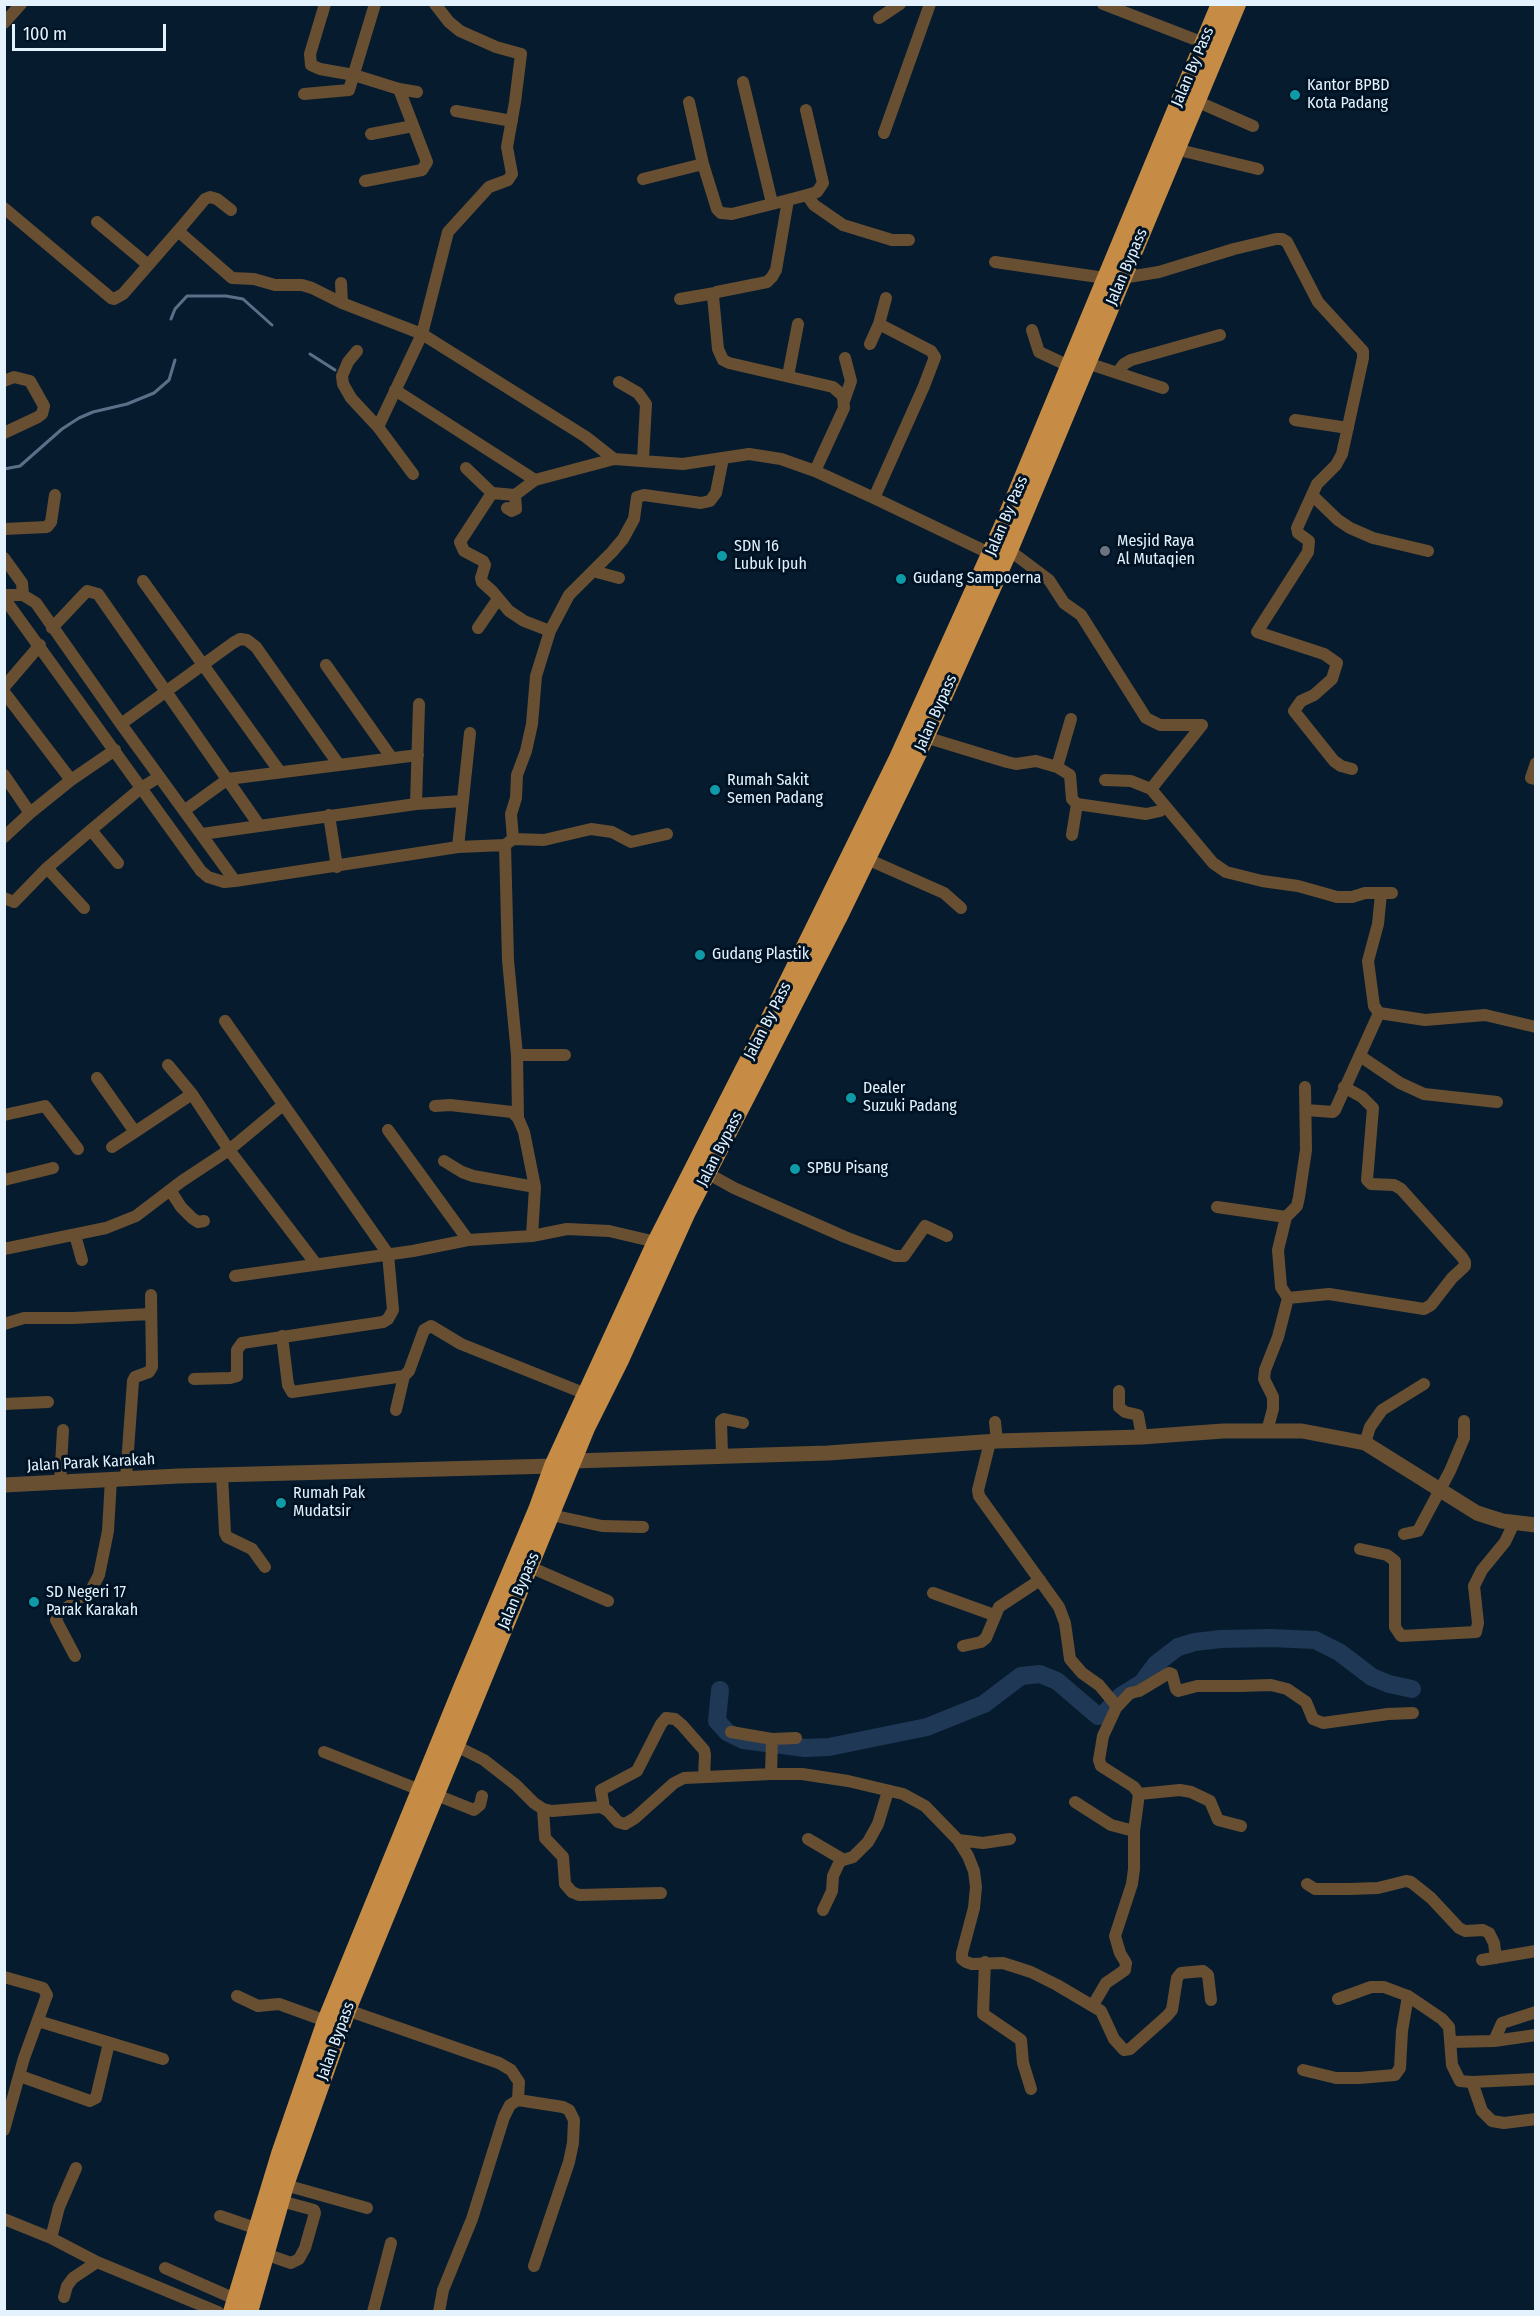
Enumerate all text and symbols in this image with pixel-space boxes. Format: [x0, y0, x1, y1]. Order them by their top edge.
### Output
scale bar [15, 12, 170, 50]
text: 100 m [23, 23, 67, 45]
street label: Jalan By Pass [1168, 24, 1218, 110]
place label: Kantor BPBD Kota Padang [1307, 76, 1390, 114]
marker: Kantor BPBD Kota Padang [1288, 88, 1302, 102]
street label: Jalan Bypass [1102, 226, 1152, 308]
street label: Jalan By Pass [982, 473, 1032, 559]
place label: Mesjid Raya Al Mutaqien [1117, 532, 1195, 570]
place label: SDN 16 Lubuk Ipuh [734, 537, 807, 575]
marker: Mesjid Raya Al Mutaqien [1098, 544, 1112, 558]
marker: SDN 16 Lubuk Ipuh [715, 549, 729, 563]
place label: Gudang Sampoerna [913, 569, 1041, 589]
marker: Gudang Sampoerna [894, 572, 908, 586]
street label: Jalan Bypass [911, 672, 961, 754]
place label: Rumah Sakit Semen Padang [727, 771, 823, 809]
marker: Rumah Sakit Semen Padang [708, 783, 722, 797]
place label: Gudang Plastik [712, 945, 809, 965]
marker: Gudang Plastik [693, 948, 707, 962]
street label: Jalan By Pass [740, 979, 796, 1063]
place label: Dealer Suzuki Padang [863, 1079, 957, 1117]
marker: Dealer Suzuki Padang [844, 1091, 858, 1105]
street label: Jalan Bypass [693, 1108, 747, 1190]
place label: SPBU Pisang [807, 1159, 888, 1179]
marker: SPBU Pisang [788, 1162, 802, 1176]
street label: Jalan Parak Karakah [26, 1450, 156, 1476]
place label: Rumah Pak Mudatsir [293, 1484, 365, 1522]
marker: Rumah Pak Mudatsir [274, 1496, 288, 1510]
street label: Jalan Bypass [494, 1550, 544, 1632]
place label: SD Negeri 17 Parak Karakah [46, 1583, 138, 1621]
marker: SD Negeri 17 Parak Karakah [27, 1595, 41, 1609]
street label: Jalan Bypass [313, 1999, 359, 2083]

